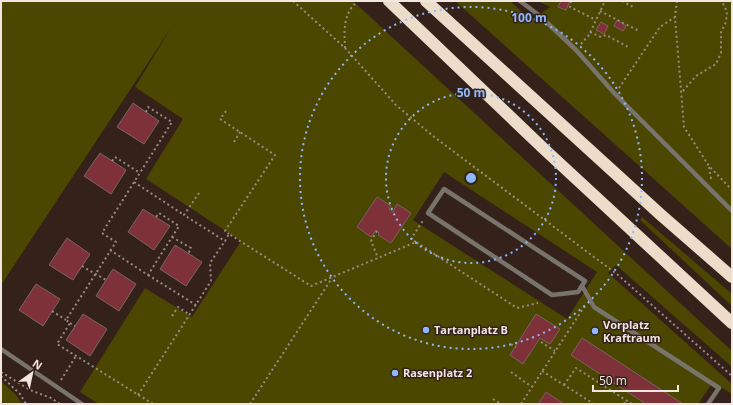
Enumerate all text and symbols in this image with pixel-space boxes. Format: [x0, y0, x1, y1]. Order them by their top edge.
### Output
text: 100 m [511, 9, 547, 26]
text: 50 m [457, 84, 485, 101]
centre of rings [464, 171, 478, 185]
place label: Vorplatz Kraftraum [603, 317, 661, 345]
place label: Tartanplatz B [434, 322, 508, 337]
marker: Tartanplatz B [421, 325, 431, 335]
marker: Vorplatz Kraftraum [590, 326, 600, 336]
north arrow [12, 353, 52, 393]
text: N [30, 355, 46, 373]
place label: Rasenplatz 2 [403, 365, 472, 380]
scale bar [593, 367, 678, 393]
marker: Rasenplatz 2 [390, 368, 400, 378]
text: 50 m [599, 372, 627, 389]

